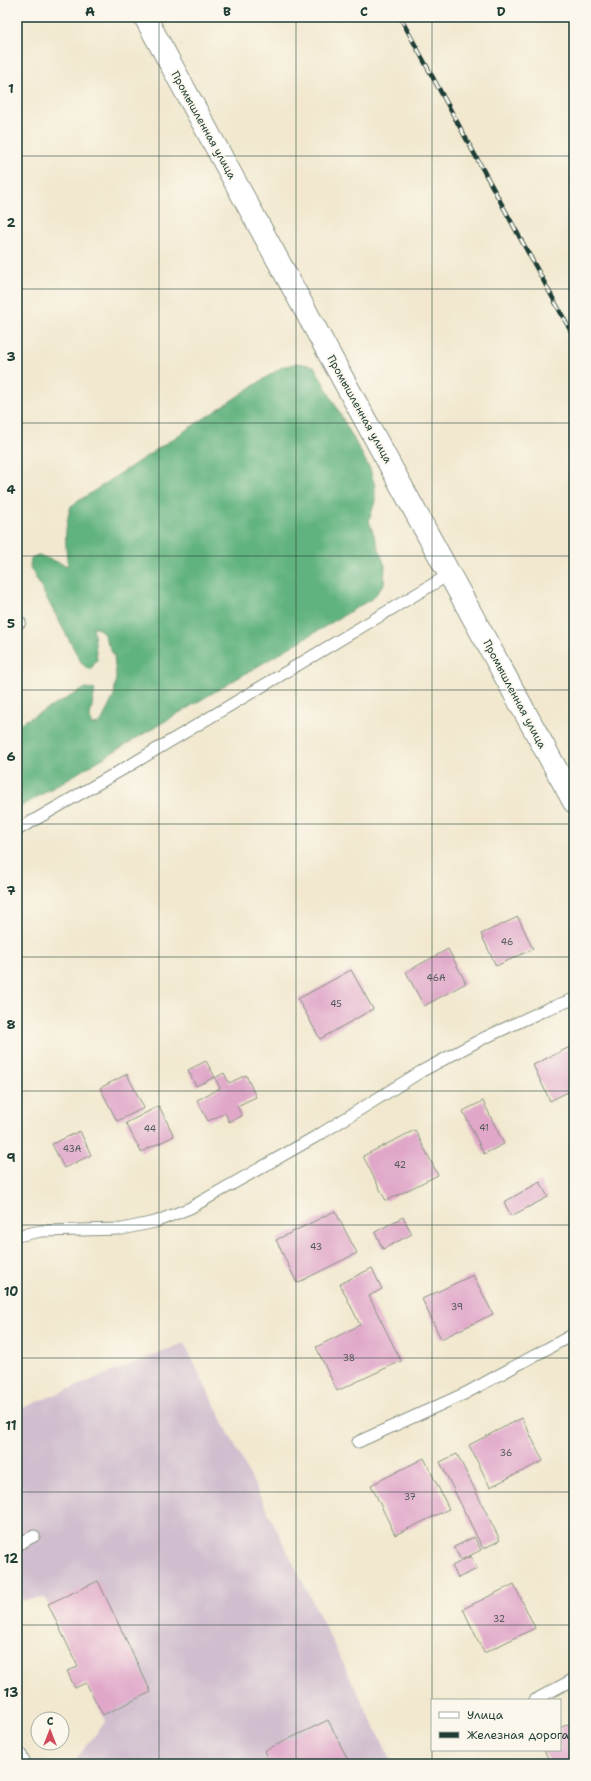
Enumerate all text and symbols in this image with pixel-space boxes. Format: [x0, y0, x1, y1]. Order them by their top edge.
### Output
text: A [85, 3, 95, 20]
text: B [223, 3, 231, 20]
text: C [360, 3, 368, 20]
text: D [496, 3, 506, 20]
street label: Промышленная улица [168, 69, 240, 182]
text: 1 [8, 80, 14, 97]
text: 2 [6, 214, 16, 231]
text: 3 [6, 348, 16, 365]
street label: Промышленная улица [324, 353, 396, 466]
text: 4 [6, 481, 16, 498]
text: 5 [7, 615, 15, 632]
street label: Промышленная улица [479, 637, 550, 751]
text: 6 [6, 748, 16, 765]
text: 7 [6, 882, 16, 899]
house number: 46 [501, 936, 513, 948]
house number: 46А [427, 972, 446, 984]
house number: 45 [330, 998, 342, 1010]
text: 8 [6, 1016, 16, 1033]
house number: 41 [479, 1122, 489, 1134]
house number: 44 [144, 1123, 156, 1135]
house number: 43А [63, 1143, 82, 1155]
text: 9 [6, 1149, 16, 1166]
house number: 42 [394, 1159, 406, 1171]
house number: 43 [310, 1241, 322, 1253]
text: 10 [4, 1283, 18, 1300]
house number: 39 [451, 1301, 463, 1313]
house number: 38 [343, 1352, 355, 1364]
text: 11 [5, 1417, 17, 1434]
house number: 36 [500, 1447, 512, 1459]
house number: 37 [404, 1491, 416, 1503]
text: 12 [4, 1550, 18, 1567]
house number: 32 [493, 1613, 505, 1625]
text: 13 [4, 1684, 18, 1701]
legend [431, 1699, 561, 1751]
text: Улица [467, 1707, 504, 1723]
north arrow [30, 1711, 70, 1751]
text: С [47, 1714, 54, 1729]
text: Железная дорога [467, 1727, 570, 1743]

